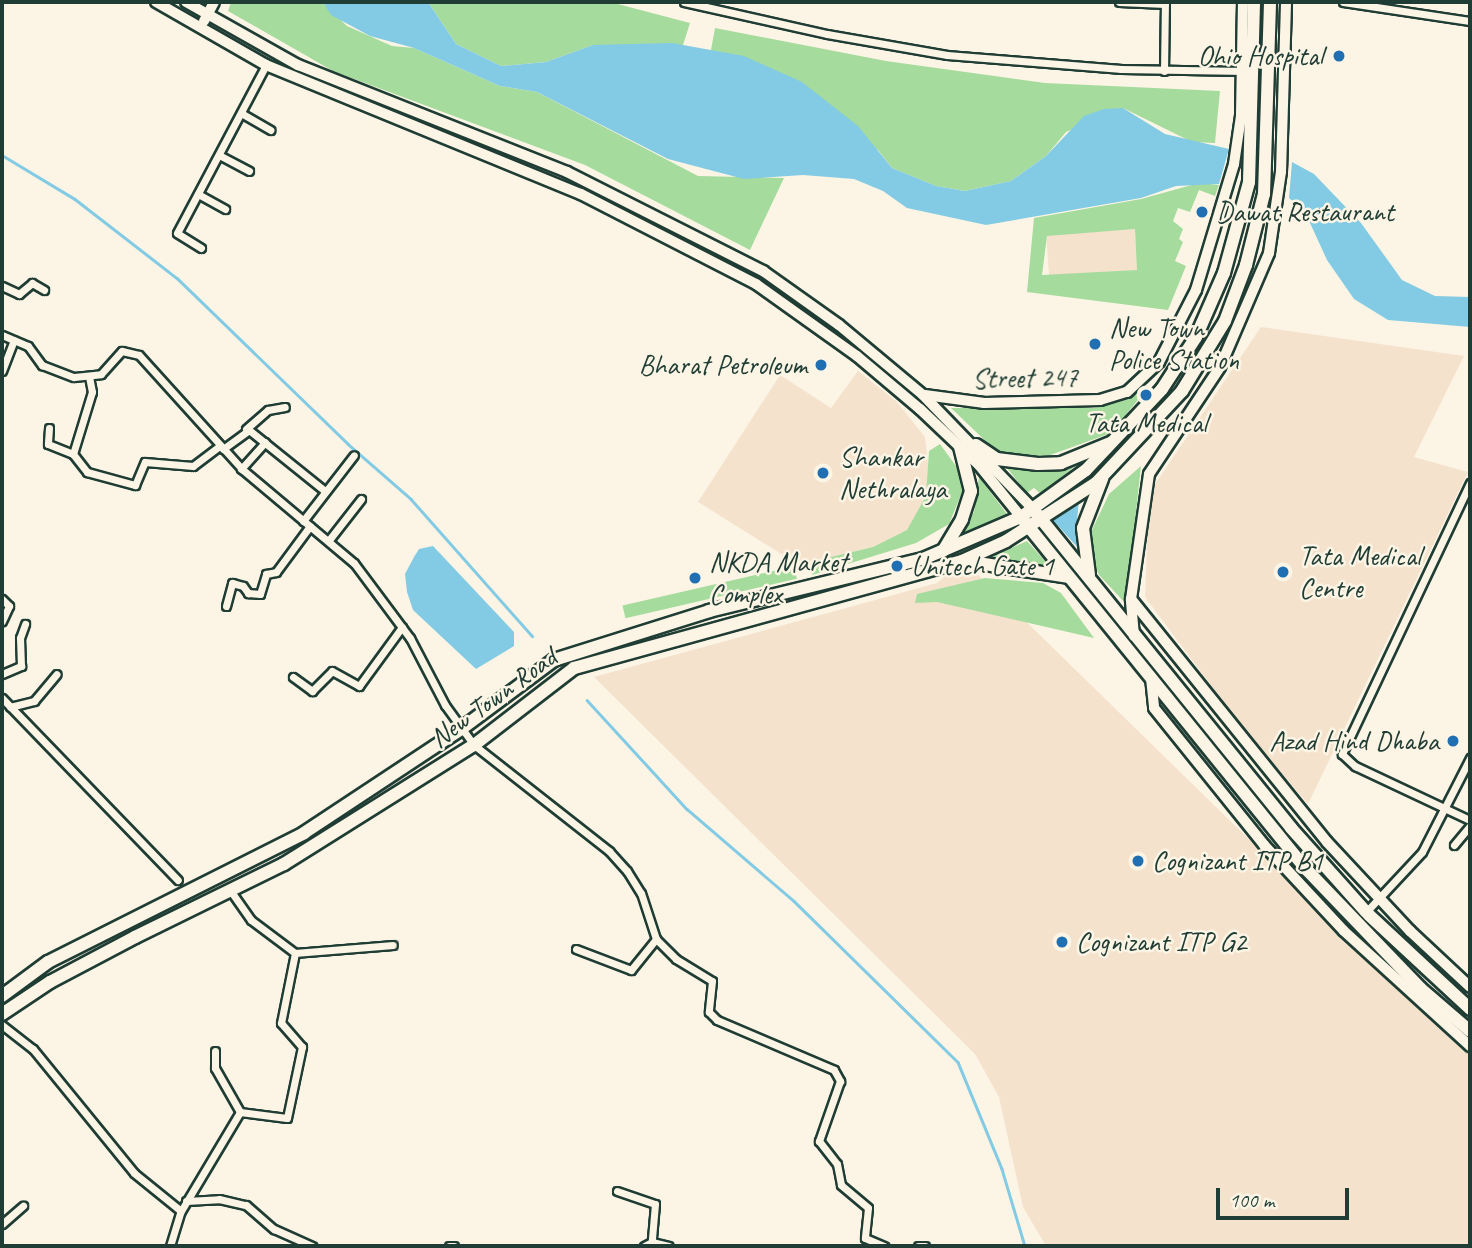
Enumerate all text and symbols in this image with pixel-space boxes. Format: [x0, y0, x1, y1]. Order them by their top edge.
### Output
place label: Ohio Hospital [1197, 39, 1323, 73]
marker: Ohio Hospital [1329, 46, 1349, 66]
place label: Dawat Restaurant [1216, 195, 1394, 229]
marker: Dawat Restaurant [1194, 204, 1210, 220]
place label: New Town Police Station [1109, 311, 1239, 377]
marker: New Town Police Station [1087, 336, 1103, 352]
place label: Bharat Petroleum [639, 348, 807, 382]
marker: Bharat Petroleum [813, 357, 829, 373]
street label: Street 247 [972, 360, 1078, 396]
marker: Tata Medical [1138, 387, 1154, 403]
place label: Tata Medical [1085, 406, 1207, 440]
place label: Shankar Nethralaya [839, 440, 946, 506]
marker: Shankar Nethralaya [813, 463, 833, 483]
place label: Tata Medical Centre [1299, 539, 1420, 605]
place label: NKDA Market Complex [709, 545, 847, 611]
place label: Unitech Gate 1 [911, 549, 1055, 583]
marker: Unitech Gate 1 [889, 558, 905, 574]
marker: Tata Medical Centre [1273, 562, 1293, 582]
marker: NKDA Market Complex [687, 570, 703, 586]
street label: New Town Road [423, 641, 563, 755]
place label: Azad Hind Dhaba [1269, 724, 1439, 758]
marker: Azad Hind Dhaba [1445, 733, 1461, 749]
place label: Cognizant ITP B1 [1152, 844, 1323, 878]
marker: Cognizant ITP B1 [1130, 853, 1146, 869]
place label: Cognizant ITP G2 [1076, 925, 1246, 959]
marker: Cognizant ITP G2 [1054, 934, 1070, 950]
scale bar [1220, 1174, 1353, 1218]
text: 100 m [1229, 1187, 1274, 1213]

